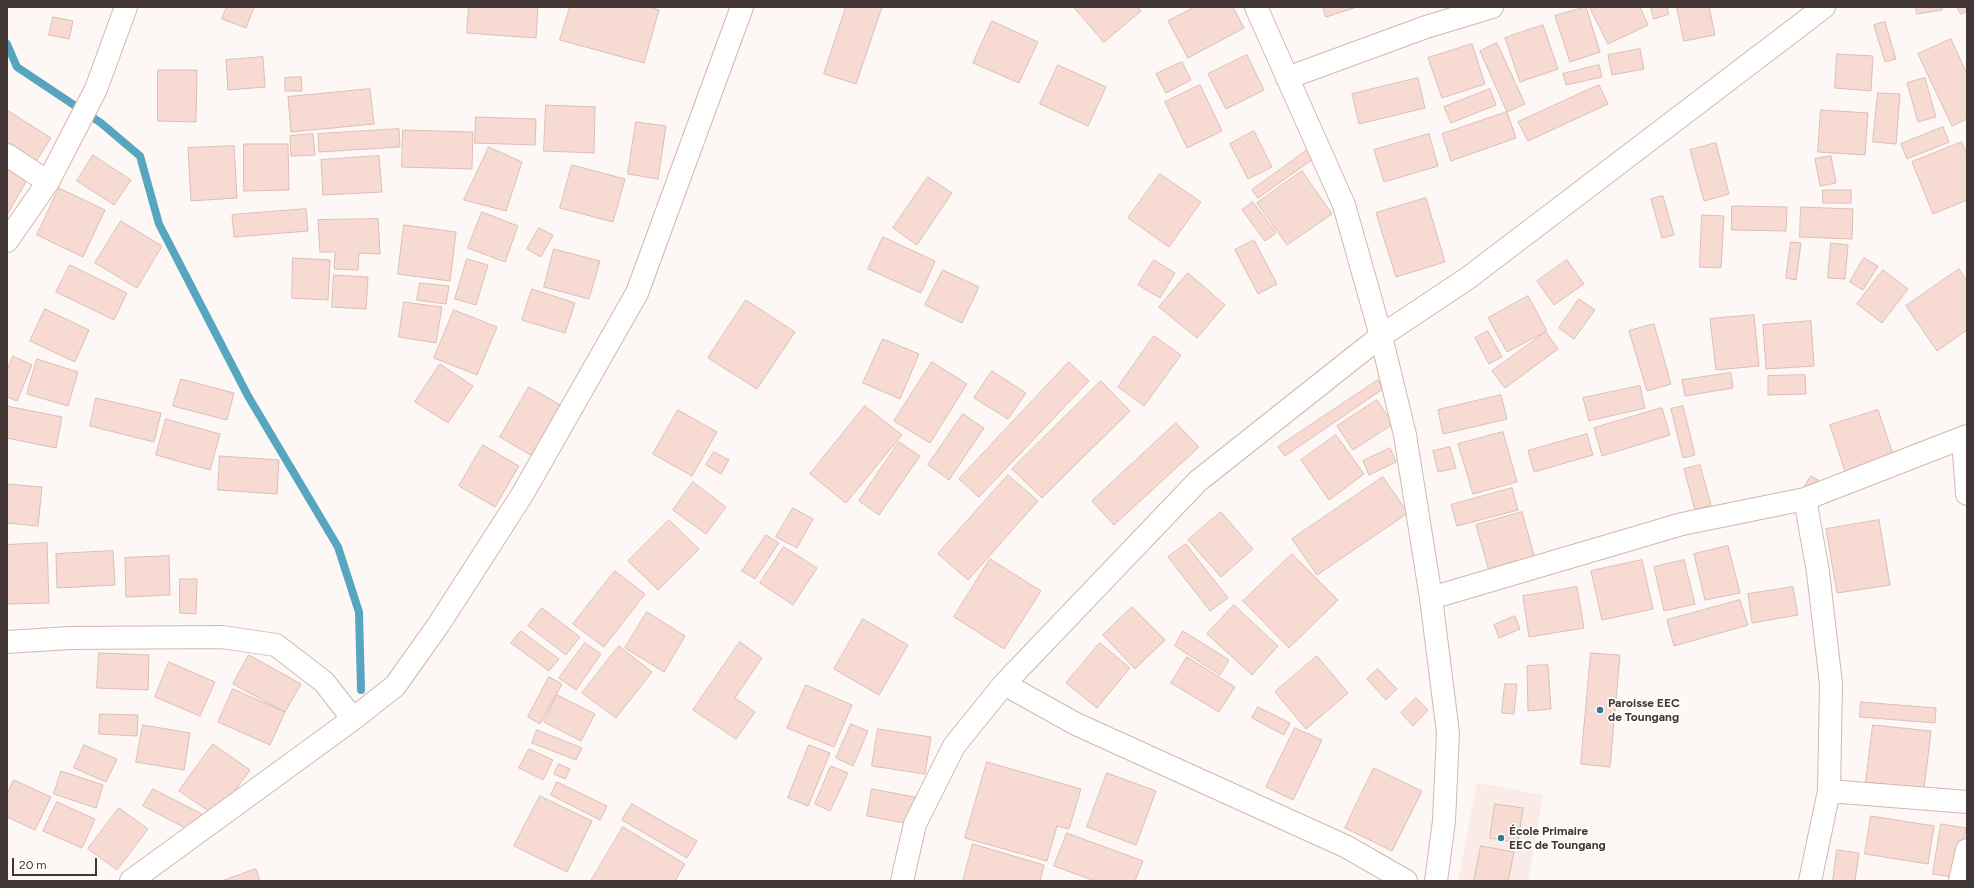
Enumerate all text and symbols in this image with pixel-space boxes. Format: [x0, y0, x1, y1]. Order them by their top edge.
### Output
place label: Paroisse EEC de Toungang [1608, 696, 1680, 724]
marker: Paroisse EEC de Toungang [1595, 705, 1605, 715]
place label: École Primaire EEC de Toungang [1509, 824, 1606, 852]
marker: École Primaire EEC de Toungang [1496, 833, 1506, 843]
scale bar [14, 850, 99, 876]
text: 20 m [19, 858, 47, 872]

